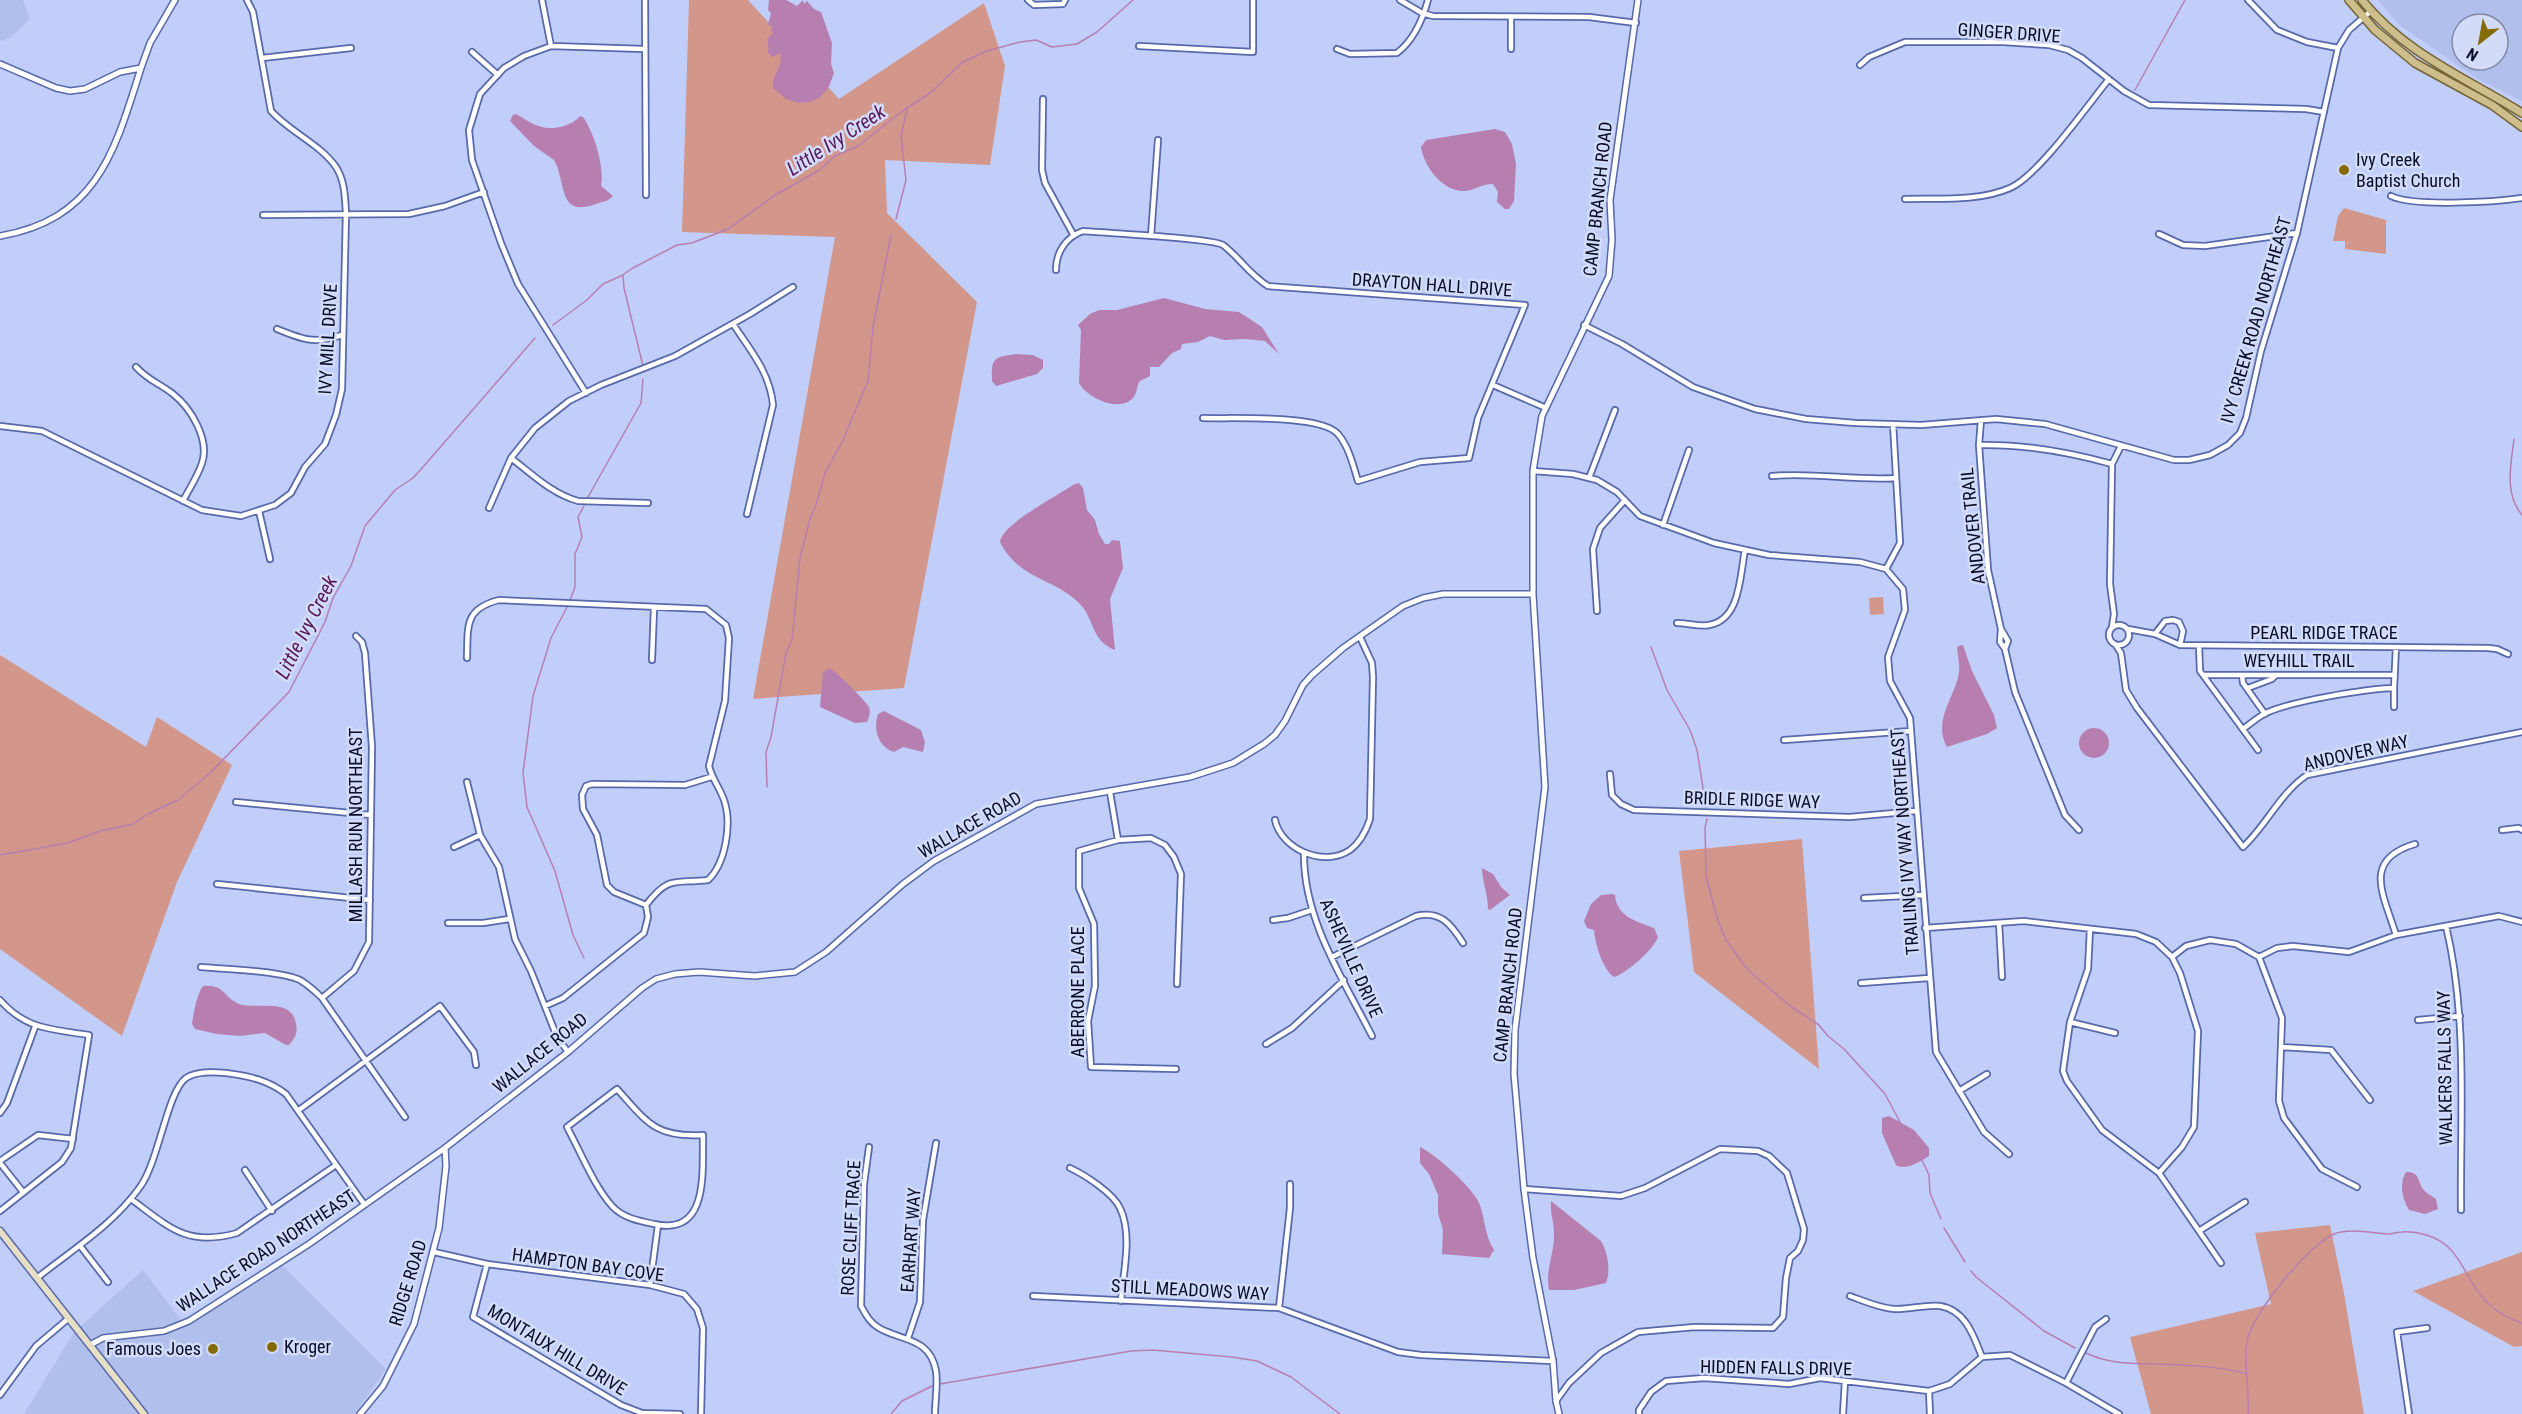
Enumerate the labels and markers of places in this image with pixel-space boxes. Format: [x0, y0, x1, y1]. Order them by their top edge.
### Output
place label: Ivy Creek Baptist Church [2356, 149, 2460, 191]
marker: Ivy Creek Baptist Church [2337, 163, 2351, 177]
place label: Kroger [284, 1336, 331, 1357]
place label: Famous Joes [106, 1338, 201, 1359]
marker: Kroger [265, 1340, 279, 1354]
marker: Famous Joes [206, 1342, 220, 1356]

